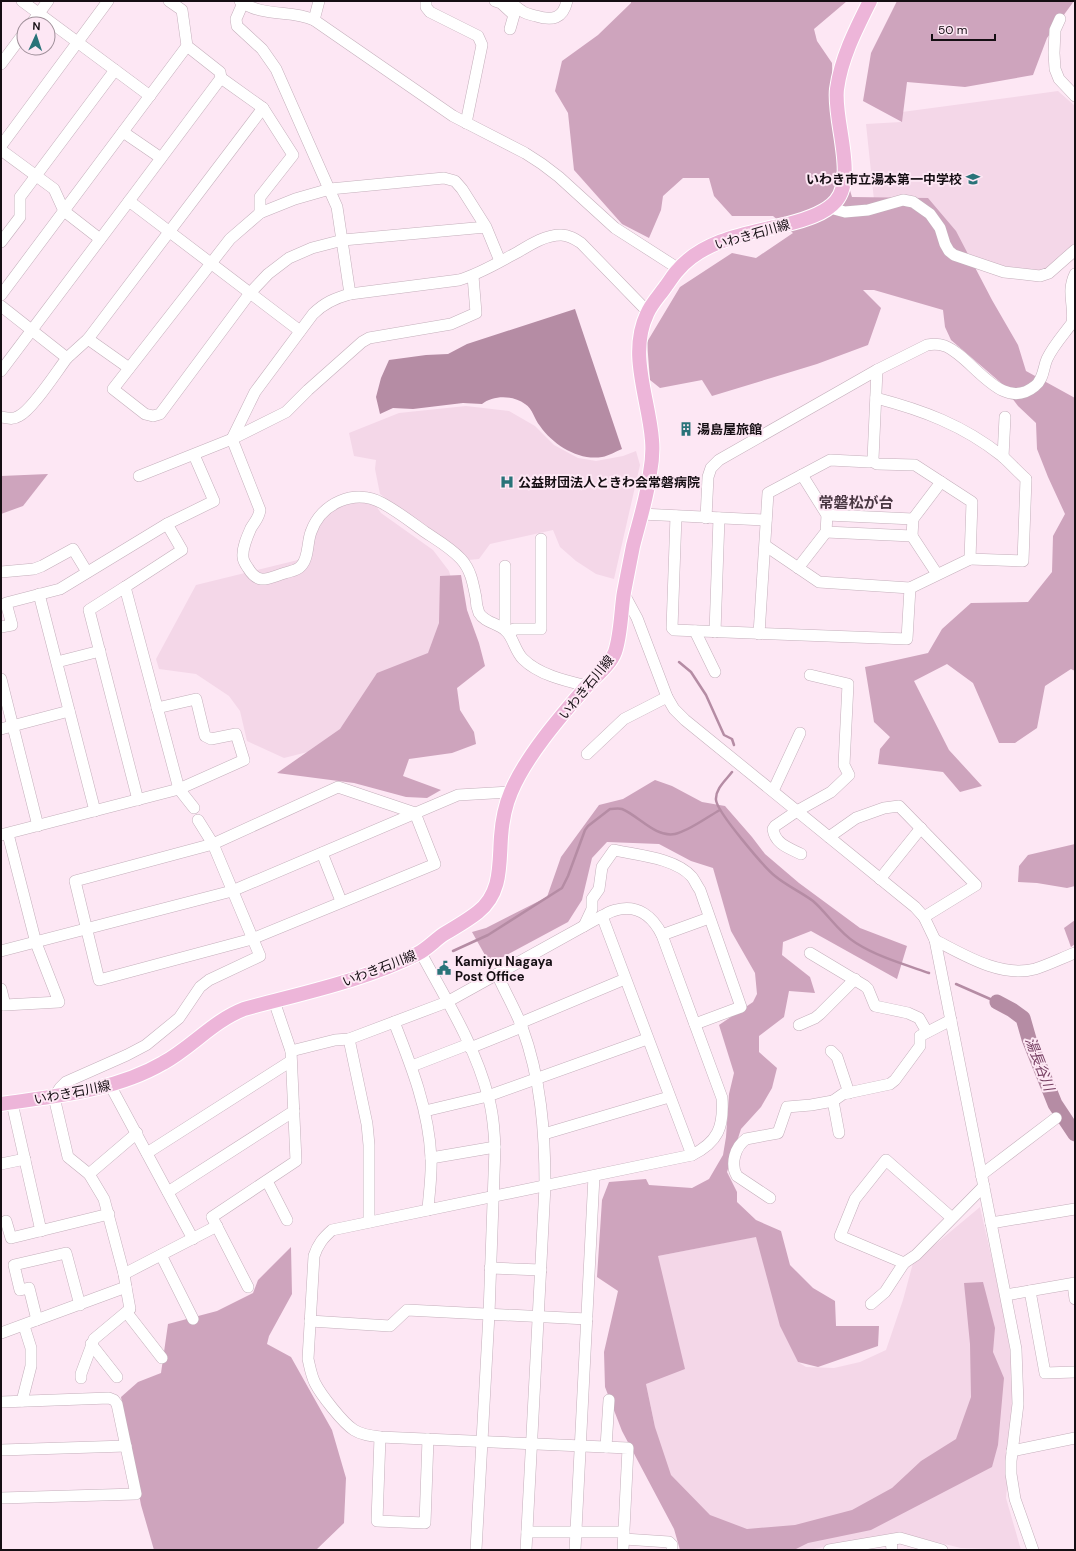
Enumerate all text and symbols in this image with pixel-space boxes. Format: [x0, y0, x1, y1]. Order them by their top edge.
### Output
north arrow [16, 16, 56, 56]
scale bar [932, 16, 995, 42]
text: N [32, 19, 41, 33]
text: 50 m [938, 22, 967, 38]
place label: いわき市立湯本第一中学校 [806, 171, 962, 188]
school or university icon: いわき市立湯本第一中学校 [965, 171, 981, 187]
street label: いわき石川線 [712, 216, 792, 253]
building icon: 湯島屋旅館 [678, 421, 694, 437]
place label: 湯島屋旅館 [697, 421, 762, 438]
hospital icon: 公益財団法人ときわ会常磐病院 [499, 474, 515, 490]
place label: 公益財団法人ときわ会常磐病院 [518, 474, 700, 491]
district label: 常磐松が台 [818, 493, 894, 513]
street label: いわき石川線 [555, 652, 618, 723]
street label: いわき石川線 [340, 947, 419, 990]
place label: Kamiyu Nagaya Post Office [455, 953, 553, 985]
public building icon: Kamiyu Nagaya Post Office [436, 960, 452, 976]
water label: 湯長谷川 [1022, 1035, 1059, 1095]
street label: いわき石川線 [32, 1077, 112, 1108]

